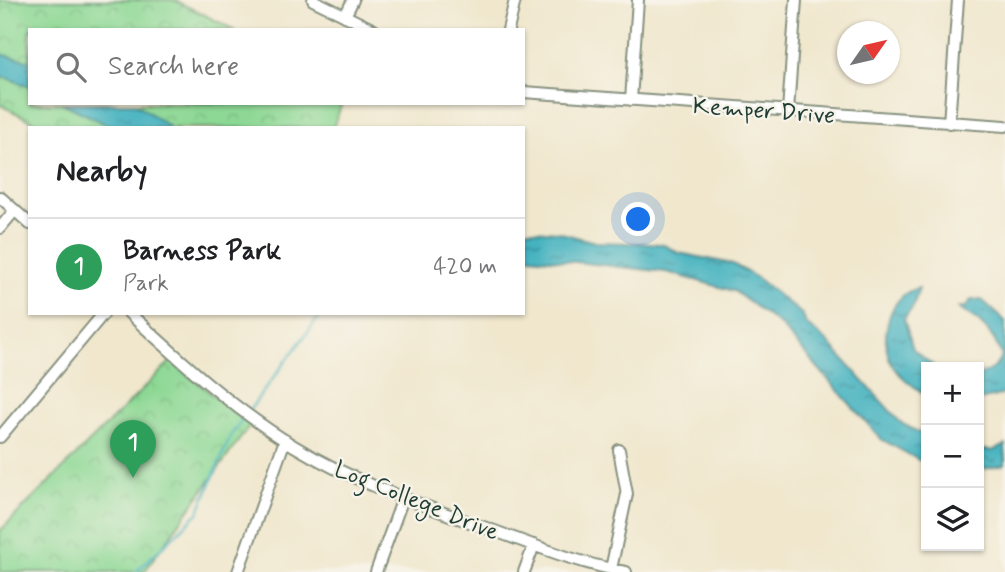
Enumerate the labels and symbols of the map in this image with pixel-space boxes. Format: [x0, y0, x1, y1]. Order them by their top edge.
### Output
north arrow [837, 21, 900, 84]
street label: Kemper Drive [692, 91, 836, 132]
your location [621, 202, 655, 236]
pin: 1 [110, 420, 156, 478]
street label: Log College Drive [328, 454, 503, 551]

